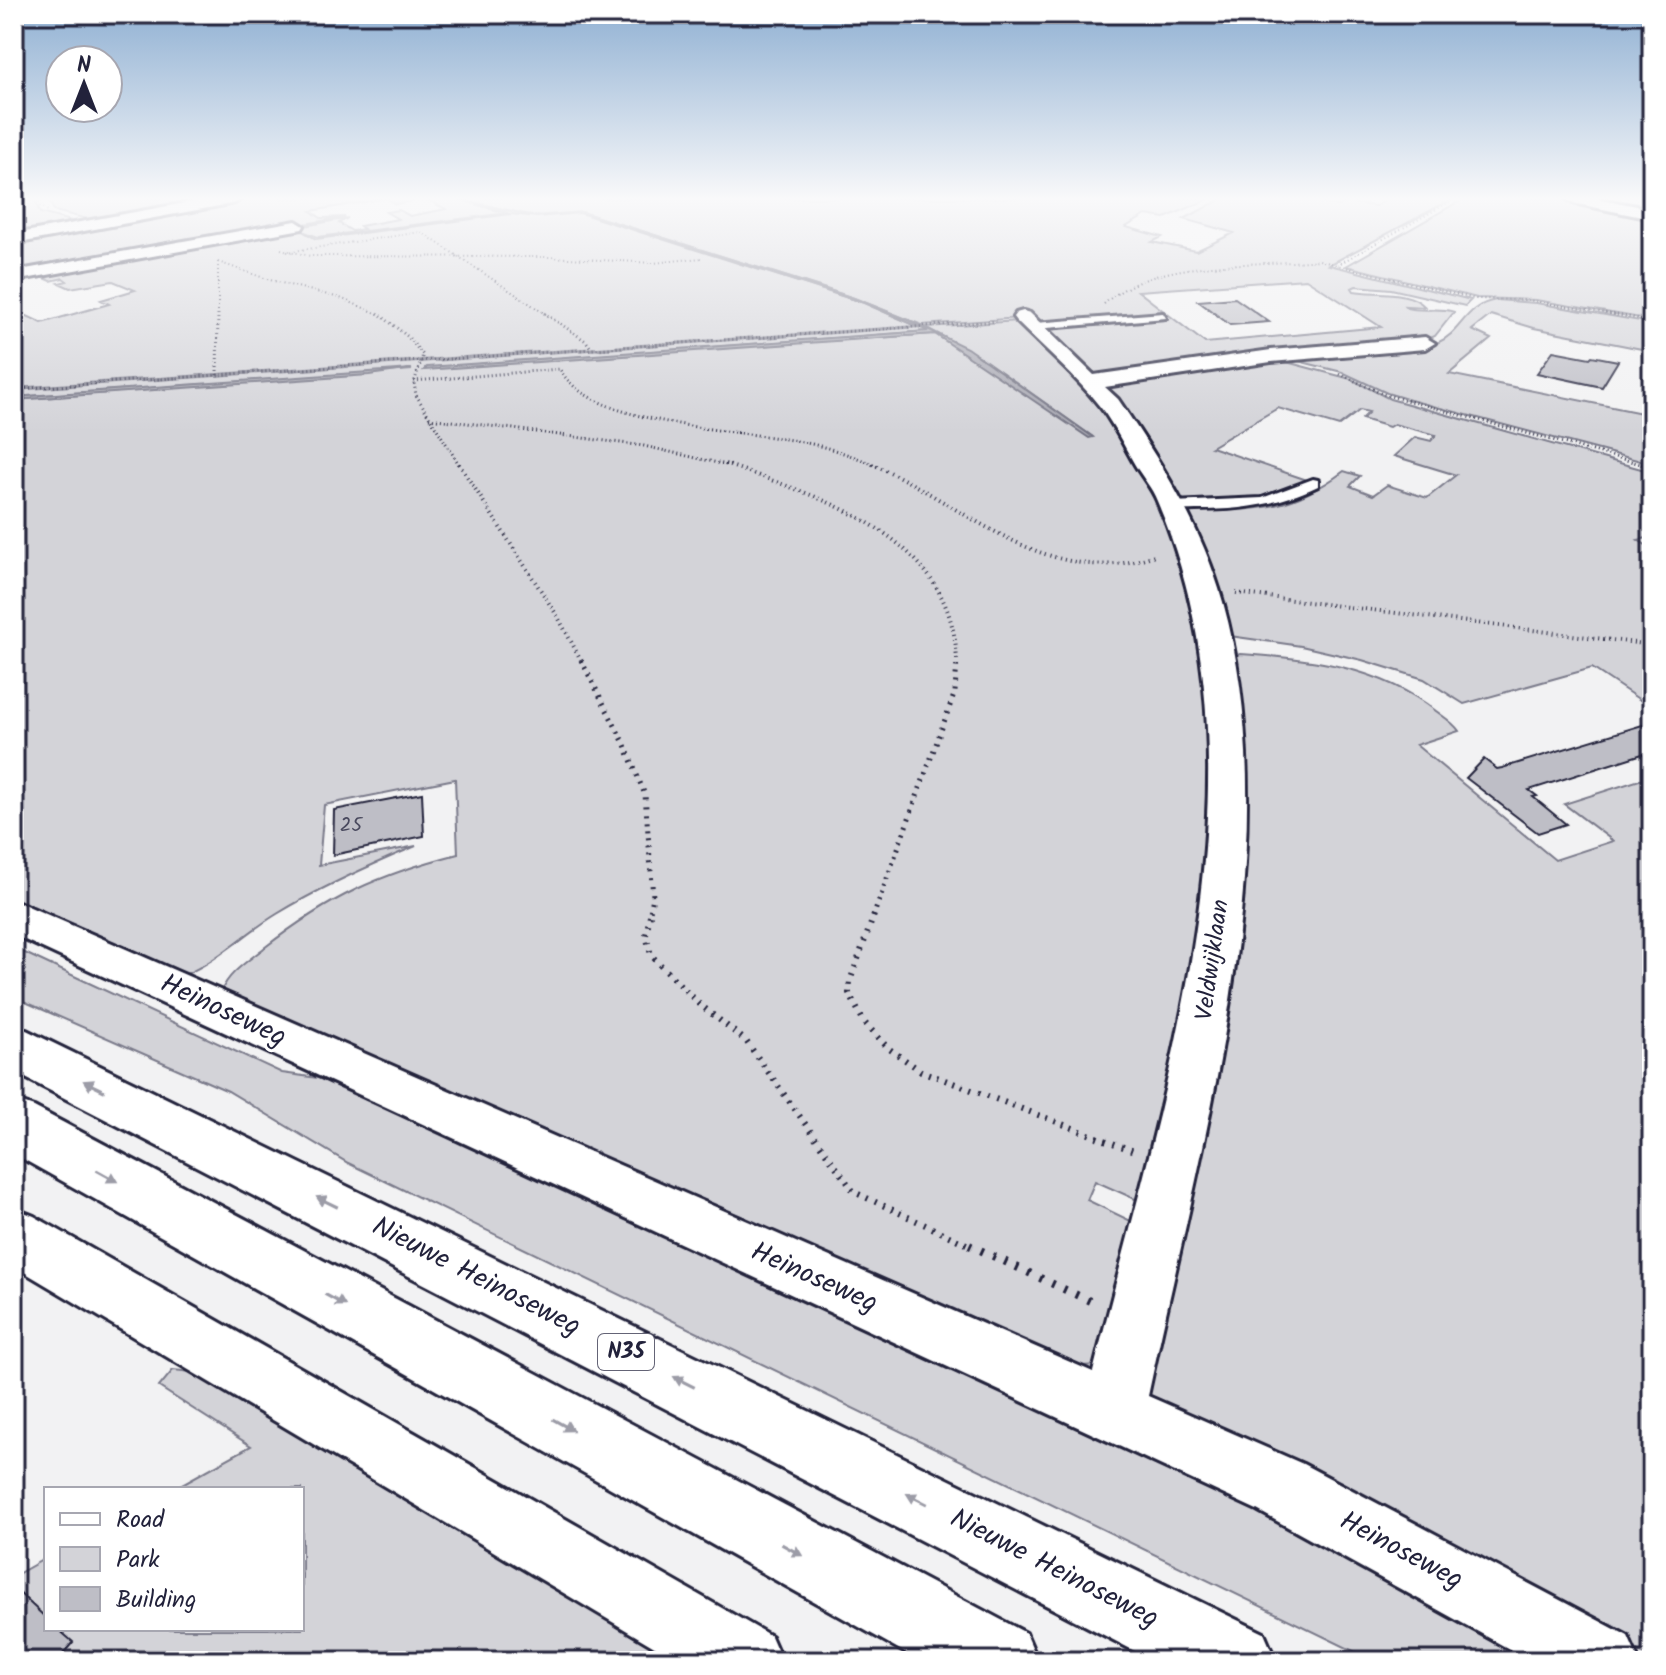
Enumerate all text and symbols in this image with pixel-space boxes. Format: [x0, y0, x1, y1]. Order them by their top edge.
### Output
north arrow [44, 44, 124, 124]
text: N [77, 49, 91, 84]
house number: 25 [340, 810, 363, 842]
street label: Veldwijklaan [1185, 897, 1241, 1023]
street label: Heinoseweg [152, 962, 294, 1060]
one-way arrow [83, 1080, 106, 1093]
one-way arrow [96, 1168, 118, 1182]
one-way arrow [316, 1195, 339, 1209]
street label: Nieuwe Heinoseweg [364, 1205, 588, 1349]
street label: Heinoseweg [743, 1230, 885, 1326]
one-way arrow [324, 1293, 346, 1307]
road number: N35 [598, 1334, 654, 1370]
one-way arrow [673, 1376, 696, 1389]
one-way arrow [552, 1418, 575, 1432]
legend [44, 1487, 304, 1631]
one-way arrow [905, 1493, 928, 1506]
street label: Nieuwe Heinoseweg [942, 1497, 1166, 1641]
street label: Heinoseweg [1331, 1499, 1471, 1603]
text: Road [116, 1501, 165, 1540]
text: Park [116, 1541, 160, 1580]
one-way arrow [780, 1543, 803, 1556]
text: Building [116, 1581, 196, 1620]

